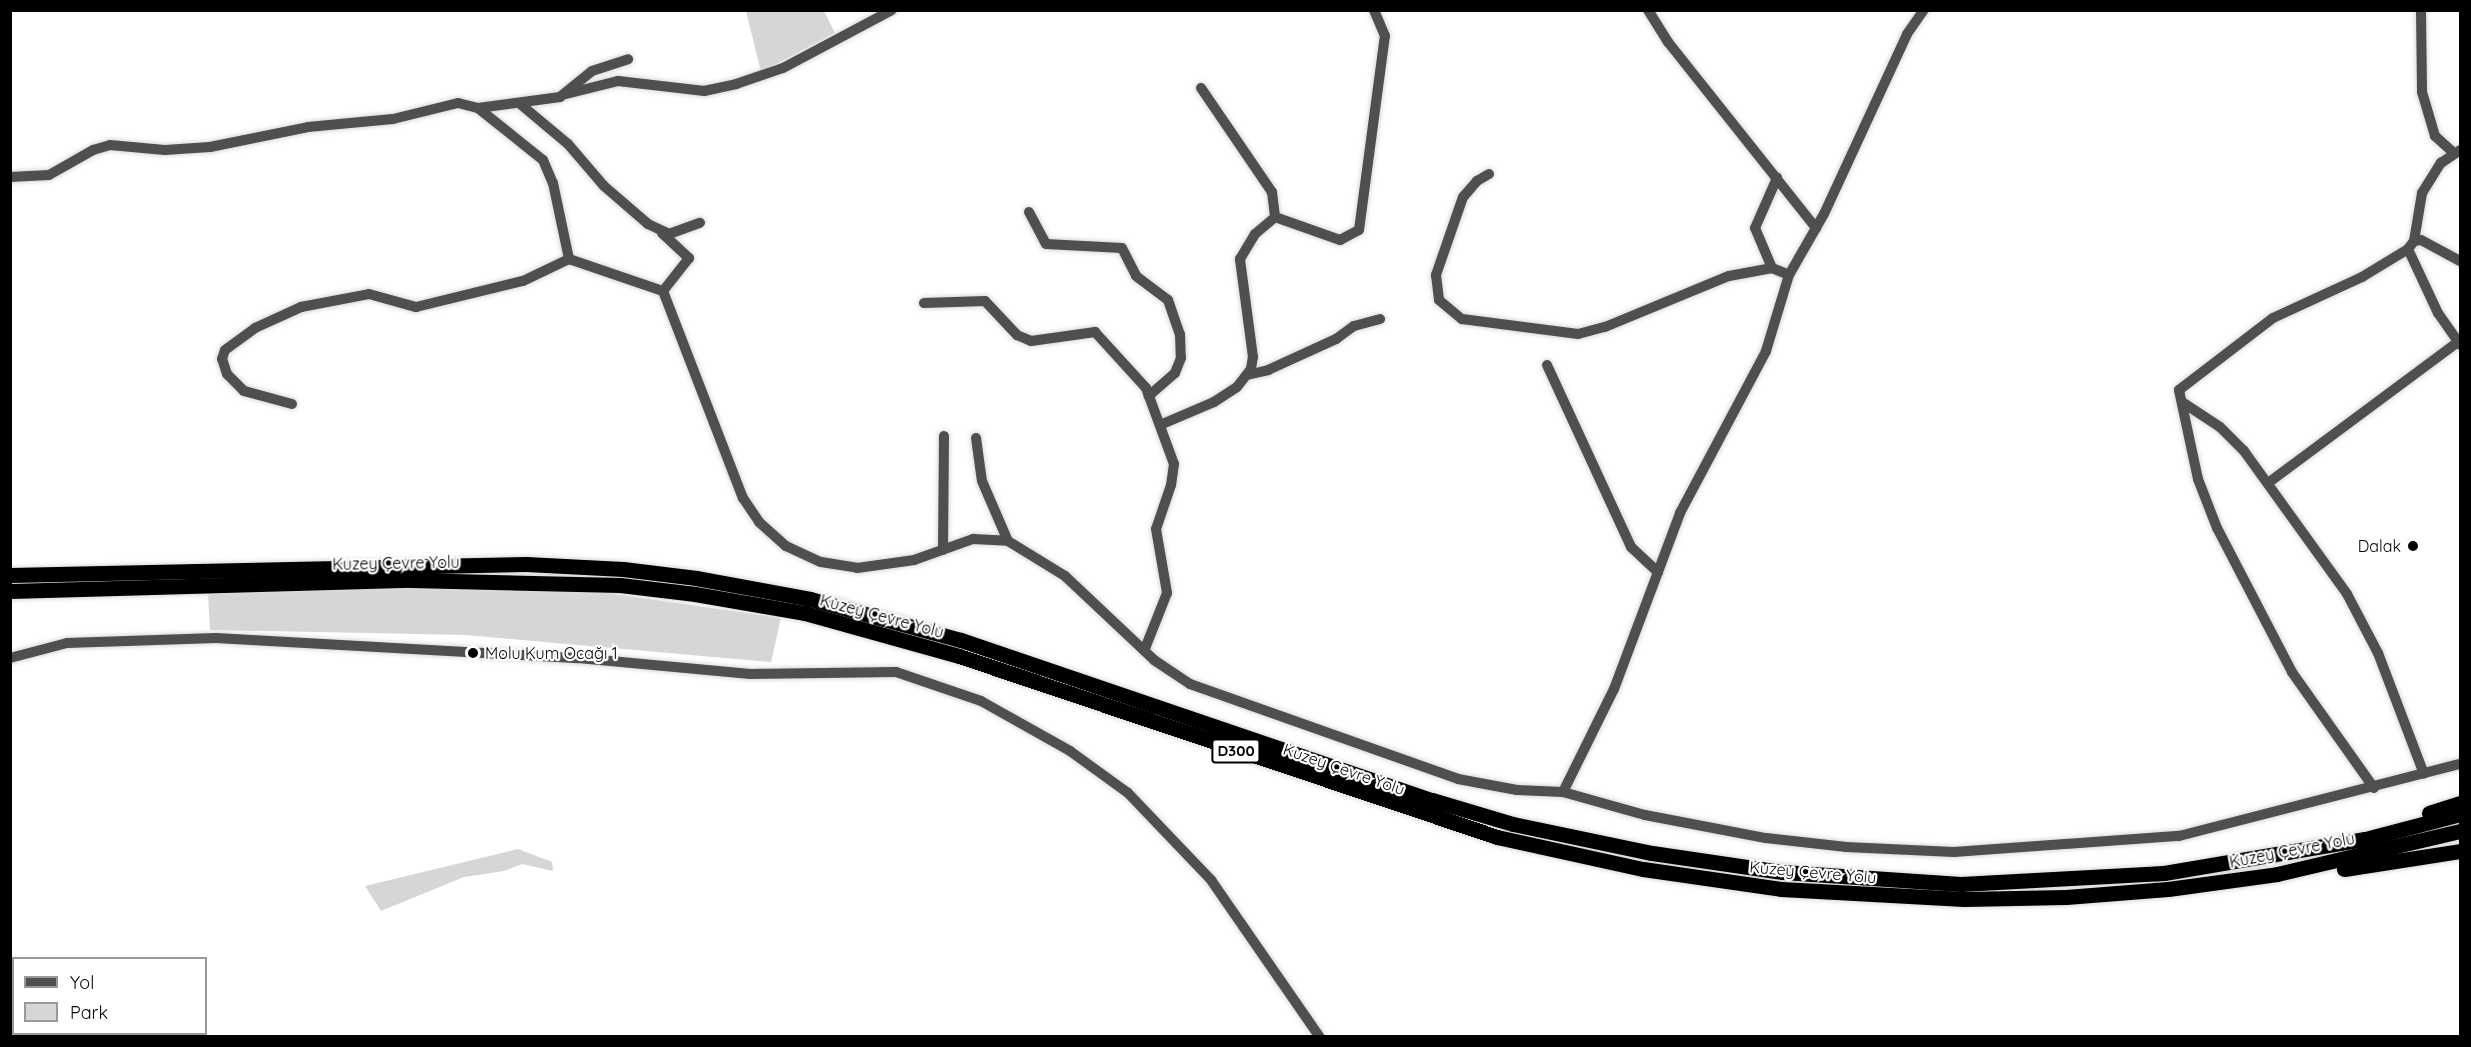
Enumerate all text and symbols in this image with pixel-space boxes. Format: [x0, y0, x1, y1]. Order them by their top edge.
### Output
place label: Dalak [2358, 536, 2401, 556]
marker: Dalak [2406, 539, 2420, 553]
street label: Kuzey Çevre Yolu [332, 552, 460, 574]
street label: Kuzey Çevre Yolu [818, 590, 946, 642]
place label: Molu Kum Ocağı 1 [485, 643, 618, 663]
marker: Molu Kum Ocağı 1 [466, 646, 480, 660]
road number: D300 [1210, 739, 1262, 763]
street label: Kuzey Çevre Yolu [1281, 739, 1407, 799]
street label: Kuzey Çevre Yolu [2228, 828, 2356, 872]
street label: Kuzey Çevre Yolu [1749, 857, 1877, 887]
legend [12, 957, 207, 1035]
text: Yol [70, 971, 94, 994]
text: Park [70, 1001, 108, 1024]

